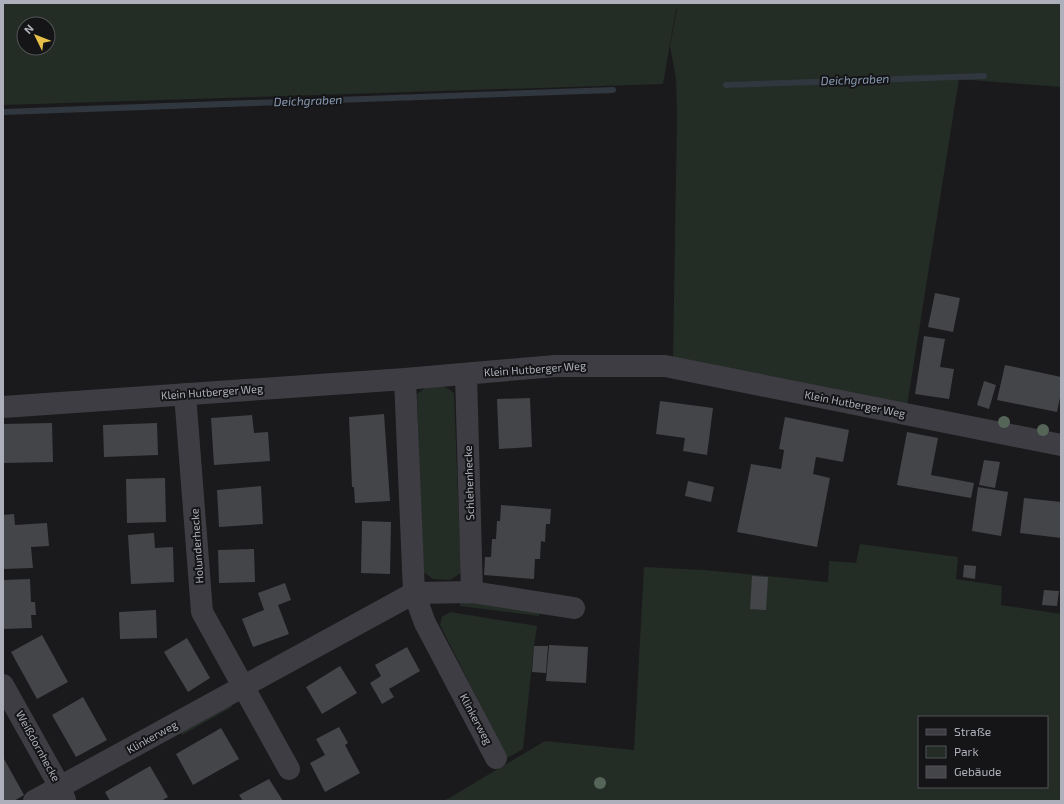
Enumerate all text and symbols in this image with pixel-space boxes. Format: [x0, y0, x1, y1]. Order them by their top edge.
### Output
north arrow [16, 16, 56, 56]
text: N [21, 21, 36, 36]
water label: Deichgraben [820, 71, 890, 87]
water label: Deichgraben [273, 92, 343, 108]
street label: Klein Hutberger Weg [483, 358, 586, 379]
street label: Klein Hutberger Weg [160, 381, 263, 402]
street label: Klein Hutberger Weg [804, 387, 907, 420]
street label: Schlehenhecke [461, 445, 476, 521]
street label: Holunderhecke [187, 508, 206, 584]
street label: Klinkerweg [458, 691, 495, 746]
street label: Weißdornhecke [14, 708, 63, 783]
legend [918, 716, 1048, 788]
street label: Klinkerweg [124, 717, 179, 756]
text: Straße [954, 724, 991, 738]
text: Park [954, 744, 979, 758]
text: Gebäude [954, 764, 1002, 778]

